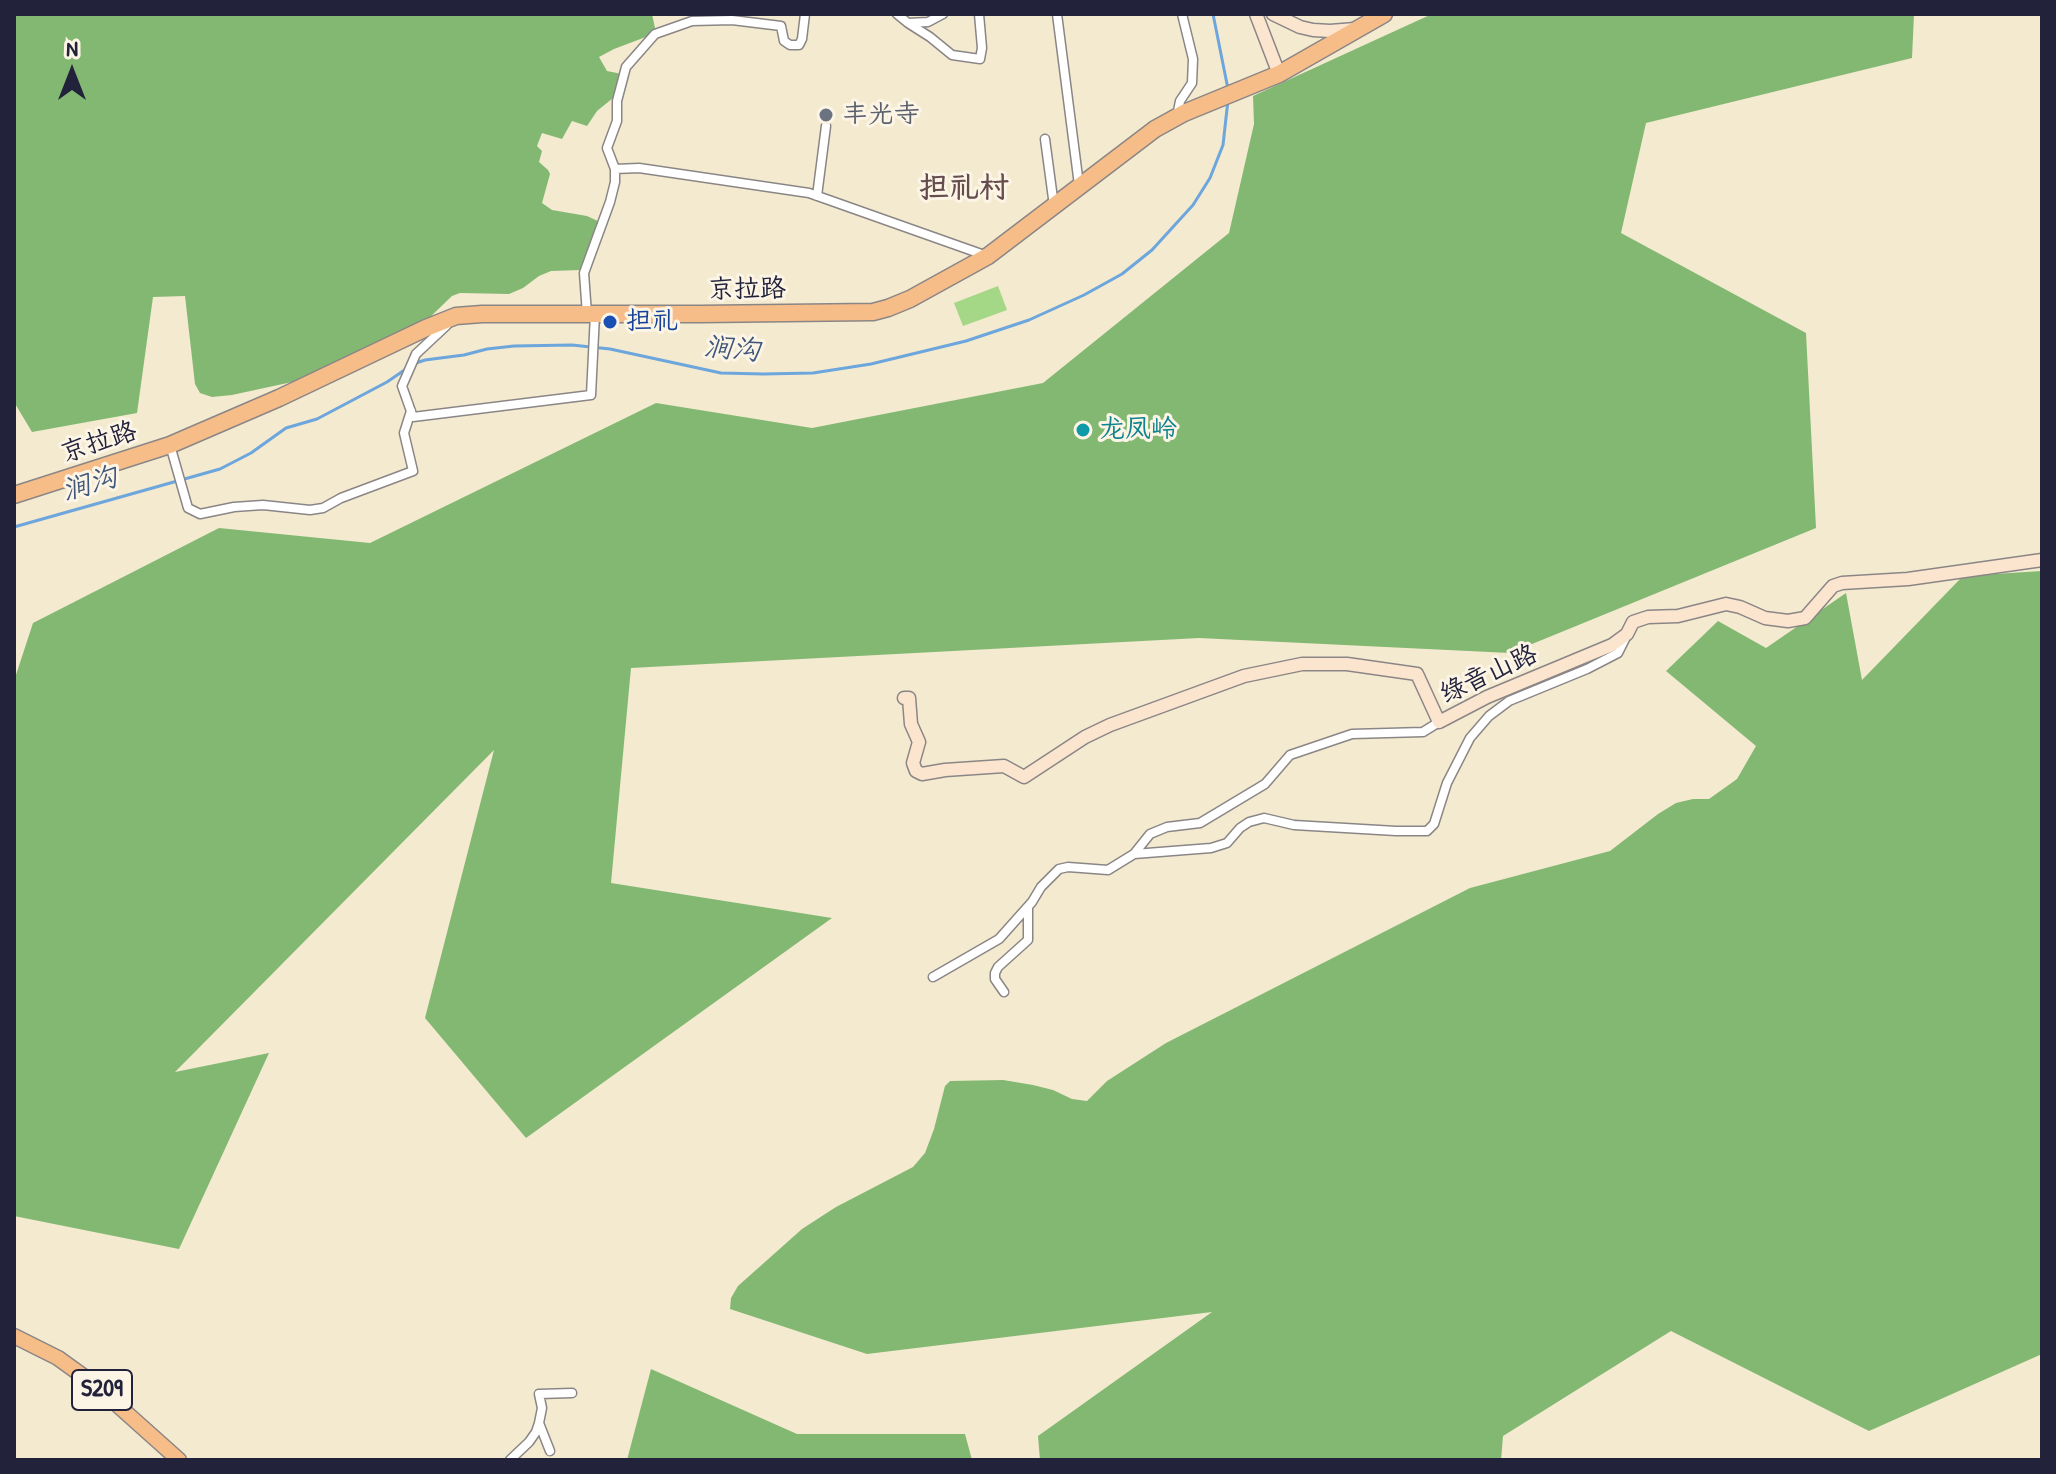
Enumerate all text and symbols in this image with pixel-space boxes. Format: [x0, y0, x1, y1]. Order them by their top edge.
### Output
north arrow [32, 32, 112, 112]
text: N [66, 33, 78, 63]
place label: 丰光寺 [842, 99, 920, 131]
marker: 丰光寺 [817, 106, 835, 124]
district label: 担礼村 [919, 171, 1009, 207]
street label: 京拉路 [708, 274, 786, 306]
place label: 担礼 [626, 306, 678, 338]
marker: 担礼 [601, 313, 619, 331]
water label: 涧沟 [703, 331, 761, 369]
place label: 龙凤岭 [1099, 414, 1177, 446]
street label: 京拉路 [57, 416, 141, 470]
marker: 龙凤岭 [1074, 421, 1092, 439]
water label: 涧沟 [58, 461, 122, 509]
street label: 绿音山路 [1435, 639, 1543, 711]
road number: S209 [72, 1370, 132, 1410]

